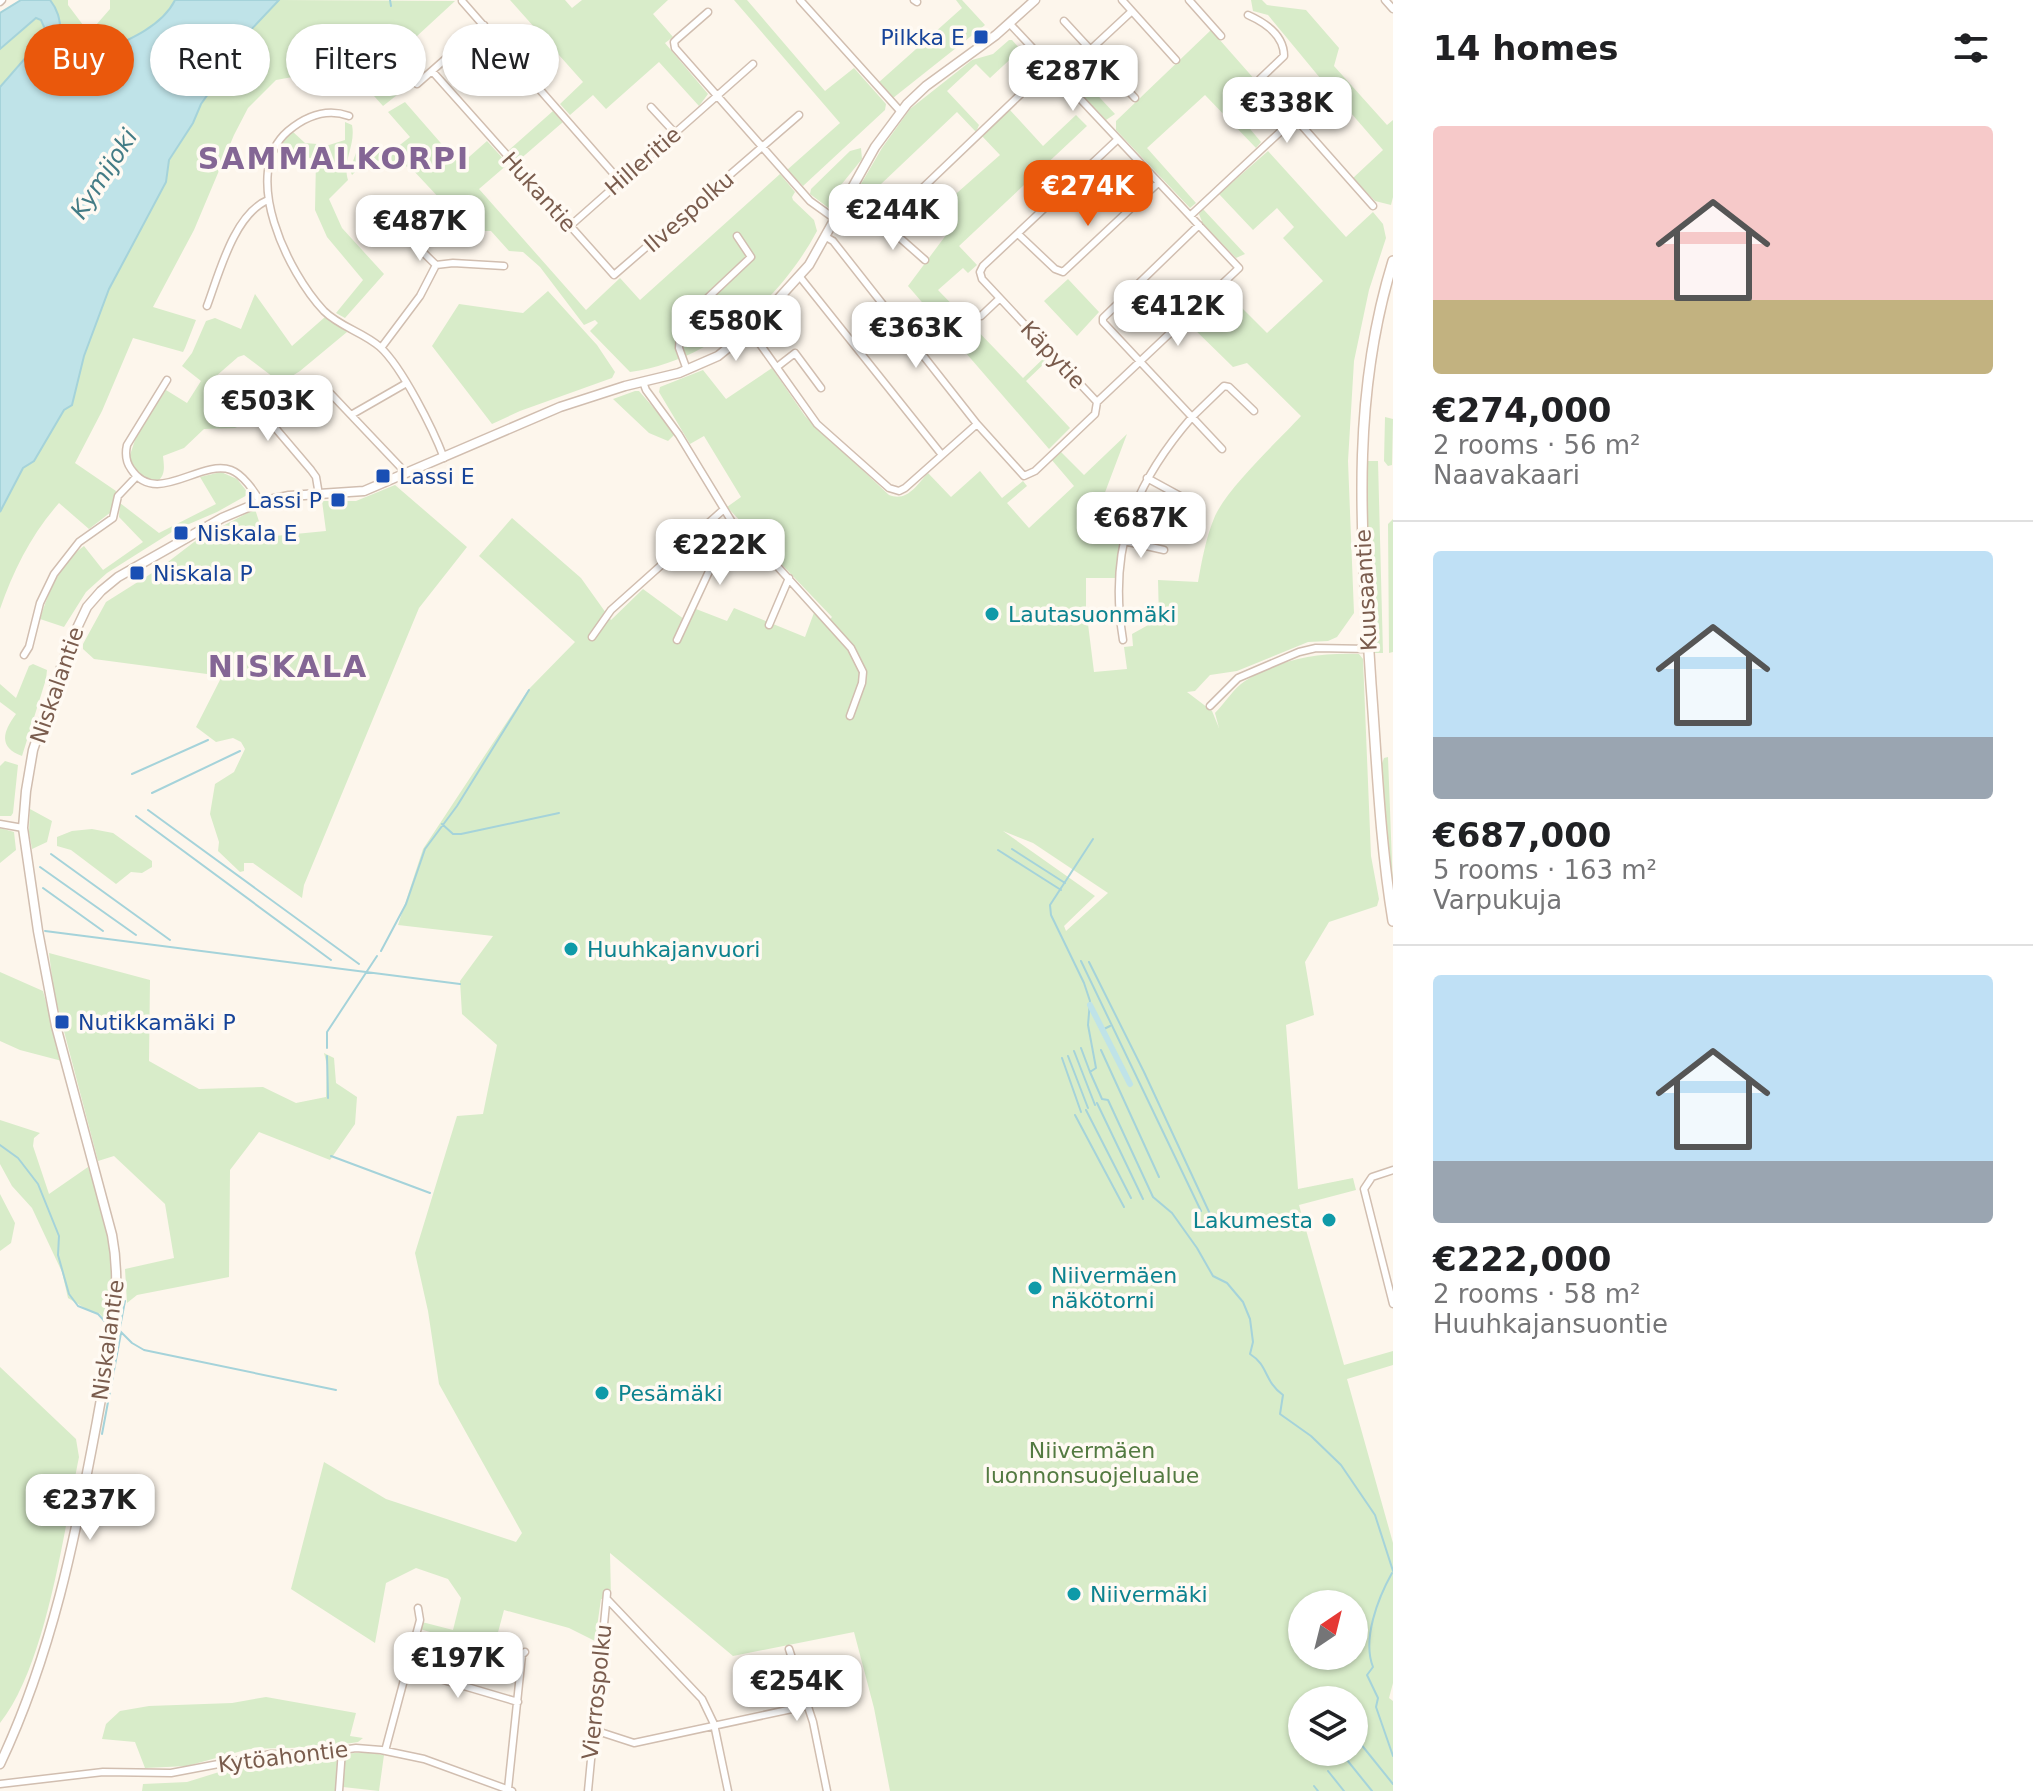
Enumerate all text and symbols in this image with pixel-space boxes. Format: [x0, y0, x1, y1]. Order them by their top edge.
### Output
chip: Buy [24, 24, 134, 96]
chip: Rent [150, 24, 270, 96]
chip: Filters [286, 24, 426, 96]
chip: New [442, 24, 559, 96]
place label: Pilkka E [881, 25, 965, 50]
icon: filters [1949, 26, 1993, 70]
marker: Pilkka E [972, 28, 990, 46]
text: 14 homes [1433, 28, 1618, 68]
pin: €287K [1017, 45, 1129, 113]
text: €287K [1027, 56, 1119, 86]
pin: €338K [1231, 77, 1343, 145]
text: €338K [1241, 88, 1333, 118]
street label: Hilleritie [600, 121, 686, 201]
water label: Kymijoki [65, 124, 143, 224]
district label: SAMMALKORPI [198, 141, 470, 176]
street label: Hukantie [497, 147, 581, 237]
pin: €274K [1032, 160, 1144, 228]
street label: Ilvespolku [639, 166, 739, 258]
text: €274K [1042, 171, 1134, 201]
icon: home [1641, 178, 1785, 322]
pin: €244K [837, 184, 949, 252]
pin: €487K [364, 195, 476, 263]
text: €244K [847, 195, 939, 225]
text: €487K [374, 206, 466, 236]
pin: €412K [1122, 280, 1234, 348]
text: €412K [1132, 291, 1224, 321]
pin: €580K [680, 295, 792, 363]
pin: €363K [860, 302, 972, 370]
text: €580K [690, 306, 782, 336]
text: €363K [870, 313, 962, 343]
street label: Käpytie [1016, 316, 1090, 394]
pin: €503K [212, 375, 324, 443]
text: €503K [222, 386, 314, 416]
text: €274,000 [1433, 390, 1612, 430]
text: 2 rooms · 56 m² [1433, 430, 1641, 460]
text: Naavakaari [1433, 460, 1580, 490]
place label: Lassi E [399, 464, 475, 489]
marker: Lassi E [374, 467, 392, 485]
place label: Lassi P [247, 488, 322, 513]
marker: Lassi P [329, 491, 347, 509]
pin: €687K [1085, 492, 1197, 560]
text: €687K [1095, 503, 1187, 533]
pin: €222K [664, 519, 776, 587]
place label: Niskala E [197, 521, 297, 546]
marker: Niskala E [172, 524, 190, 542]
street label: Kuusaantie [1350, 528, 1382, 652]
text: €222K [674, 530, 766, 560]
place label: Niskala P [153, 561, 253, 586]
marker: Niskala P [128, 564, 146, 582]
place label: Lautasuonmäki [1008, 602, 1176, 627]
icon: home [1641, 603, 1785, 747]
marker: Lautasuonmäki [983, 605, 1001, 623]
street label: Niskalantie [25, 623, 89, 747]
district label: NISKALA [208, 649, 368, 684]
text: €687,000 [1433, 815, 1612, 855]
text: 5 rooms · 163 m² [1433, 855, 1657, 885]
text: Varpukuja [1433, 885, 1562, 915]
place label: Huuhkajanvuori [587, 937, 760, 962]
marker: Huuhkajanvuori [562, 940, 580, 958]
place label: Nutikkamäki P [78, 1010, 236, 1035]
marker: Nutikkamäki P [53, 1013, 71, 1031]
icon: home [1641, 1027, 1785, 1171]
place label: Lakumesta [1193, 1208, 1313, 1233]
marker: Lakumesta [1320, 1211, 1338, 1229]
text: €222,000 [1433, 1239, 1612, 1279]
place label: Niivermäen näkötorni [1051, 1263, 1177, 1313]
street label: Niskalantie [87, 1278, 129, 1402]
marker: Niivermäen näkötorni [1026, 1279, 1044, 1297]
text: 2 rooms · 58 m² [1433, 1279, 1641, 1309]
text: Huuhkajansuontie [1433, 1309, 1668, 1339]
place label: Pesämäki [618, 1381, 723, 1406]
marker: Pesämäki [593, 1384, 611, 1402]
park label: Niivermäen luonnonsuojelualue [985, 1438, 1199, 1488]
pin: €237K [34, 1474, 146, 1542]
text: €237K [44, 1485, 136, 1515]
place label: Niivermäki [1090, 1582, 1208, 1607]
marker: Niivermäki [1065, 1585, 1083, 1603]
north arrow [1288, 1590, 1368, 1670]
map controls [1288, 1590, 1368, 1766]
street label: Vierrospolku [577, 1623, 617, 1761]
pin: €197K [402, 1632, 514, 1700]
text: €197K [412, 1643, 504, 1673]
pin: €254K [741, 1655, 853, 1723]
text: €254K [751, 1666, 843, 1696]
button: layers [1288, 1686, 1368, 1766]
street label: Kytöahontie [216, 1737, 350, 1777]

